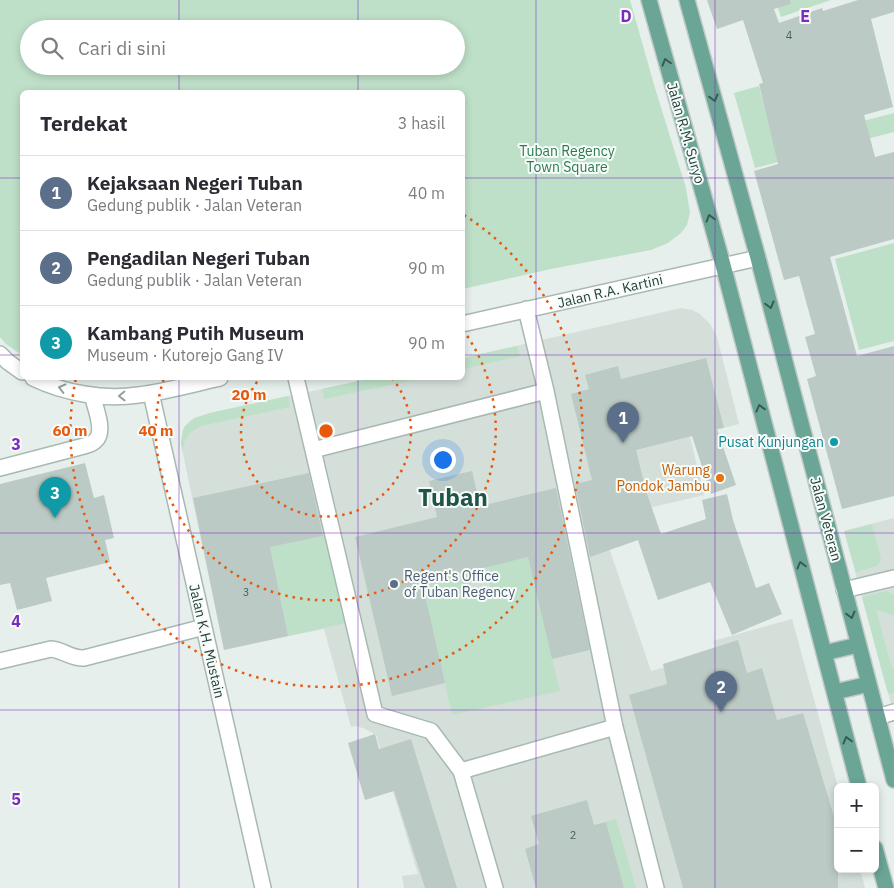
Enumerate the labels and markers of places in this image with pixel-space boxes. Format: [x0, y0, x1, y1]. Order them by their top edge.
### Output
pin: 1 [607, 402, 639, 443]
centre of rings [317, 422, 335, 440]
place label: Pusat Kunjungan [718, 433, 824, 451]
marker: Pusat Kunjungan [828, 436, 840, 448]
place label: Warung Pondok Jambu [616, 461, 711, 495]
marker: Warung Pondok Jambu [714, 472, 726, 484]
pin: 3 [39, 477, 71, 518]
place label: Regent's Office of Tuban Regency [404, 567, 515, 601]
marker: Regent's Office of Tuban Regency [388, 578, 400, 590]
pin: 2 [705, 671, 737, 712]

